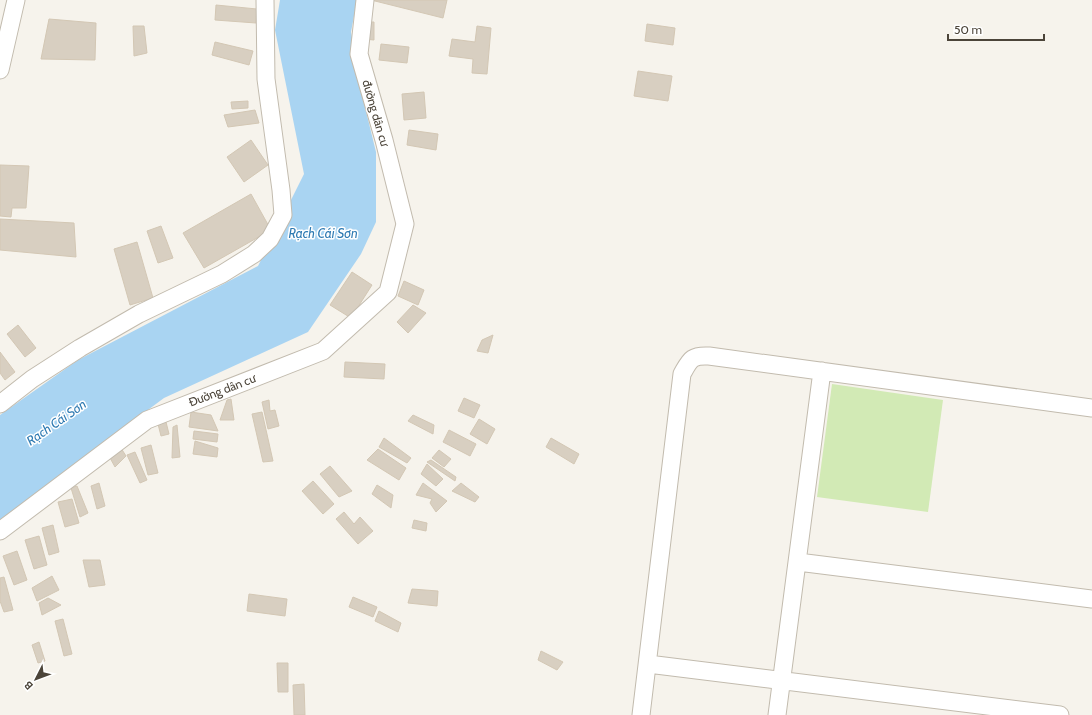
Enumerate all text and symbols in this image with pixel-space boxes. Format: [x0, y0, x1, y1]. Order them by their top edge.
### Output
scale bar [948, 16, 1044, 42]
text: 50 m [954, 22, 982, 37]
street label: đường dân cư [359, 78, 393, 149]
water label: Rạch Cái Sơn [288, 225, 358, 241]
street label: Đường dân cư [186, 370, 258, 410]
water label: Rạch Cái Sơn [23, 396, 89, 448]
north arrow [16, 659, 56, 699]
text: B [21, 678, 36, 693]

